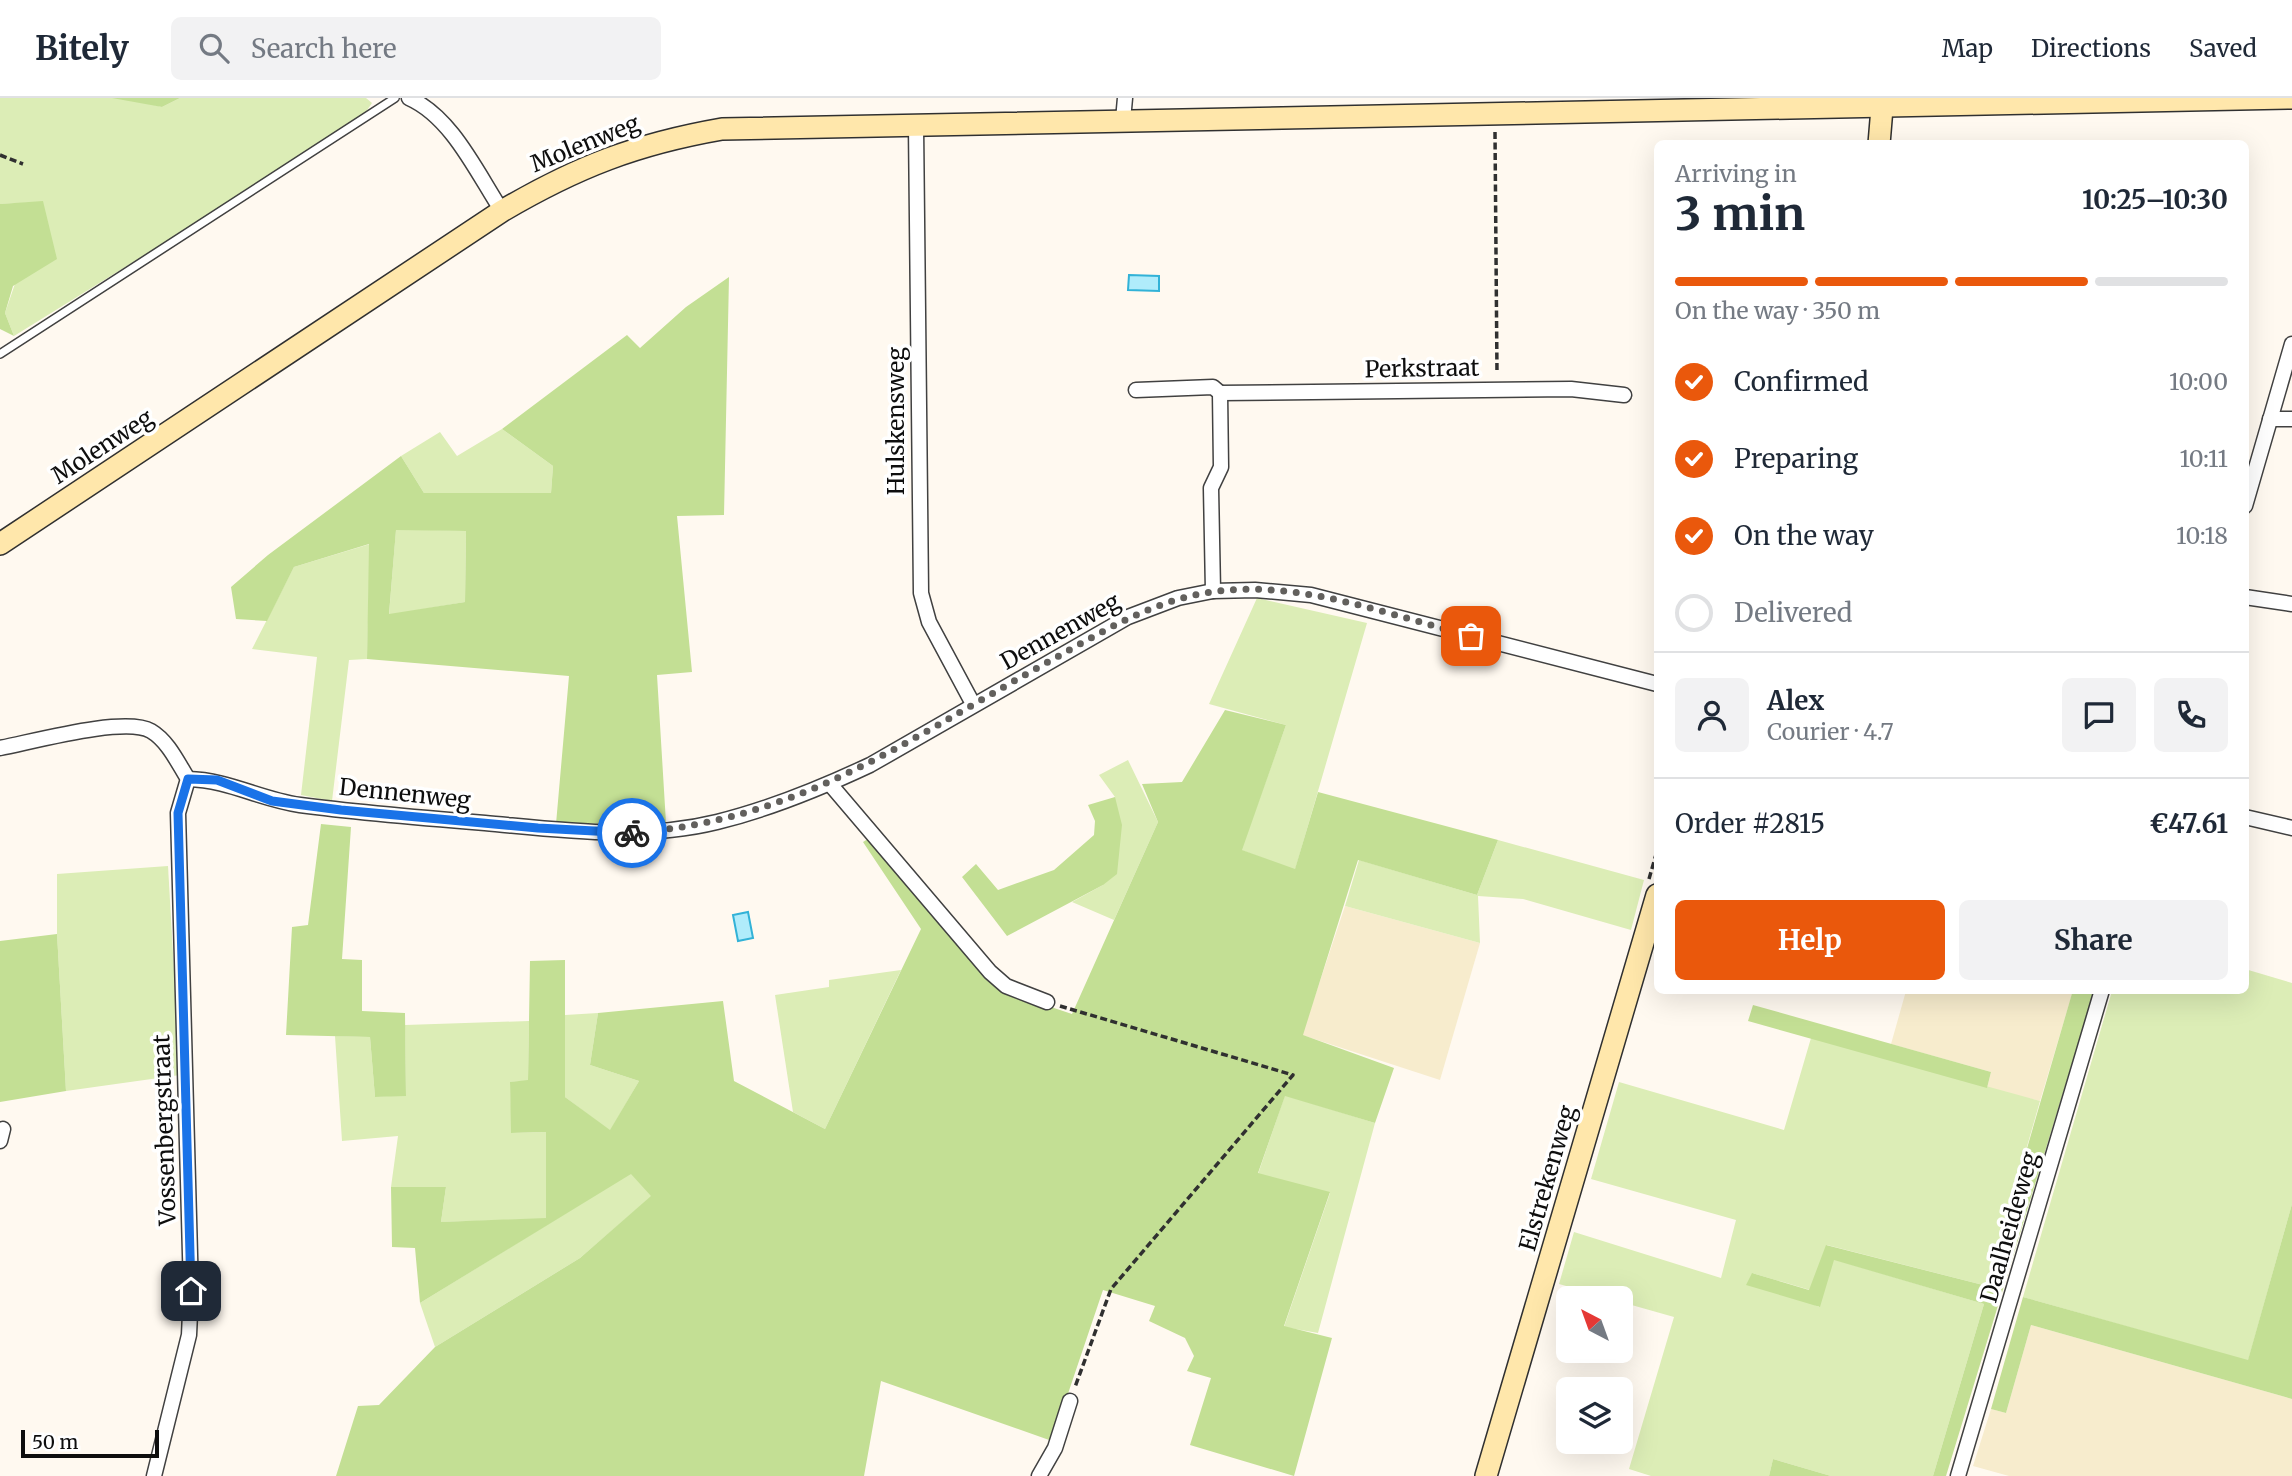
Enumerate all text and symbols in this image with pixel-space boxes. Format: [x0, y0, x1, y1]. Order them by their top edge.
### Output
search box [171, 17, 661, 80]
text: Bitely [35, 28, 129, 69]
icon: search [195, 29, 233, 67]
text: Search here [251, 32, 397, 65]
text: Map [1942, 33, 1993, 64]
text: Directions [2031, 33, 2151, 64]
text: Saved [2189, 33, 2257, 64]
street label: Molenweg [526, 108, 644, 178]
text: Arriving in [1675, 159, 1797, 188]
text: 10:25–10:30 [2082, 183, 2228, 216]
text: 3 min [1675, 185, 1805, 243]
text: On the way · 350 m [1675, 296, 1880, 325]
street label: Hulskensweg [881, 347, 910, 495]
street label: Perkstraat [1364, 352, 1480, 384]
icon: check [1675, 363, 1713, 401]
text: Confirmed [1734, 365, 1869, 398]
text: 10:00 [2169, 367, 2228, 396]
street label: Molenweg [46, 402, 158, 489]
icon: check [1675, 440, 1713, 478]
text: Preparing [1734, 442, 1858, 475]
text: 10:11 [2179, 444, 2228, 473]
icon: check [1675, 517, 1713, 555]
text: On the way [1734, 519, 1874, 552]
text: 10:18 [2176, 521, 2228, 550]
street label: Dennenweg [995, 586, 1125, 676]
text: Delivered [1734, 596, 1853, 629]
pin [1441, 606, 1501, 666]
icon: bag [1452, 617, 1490, 655]
button: person [1675, 678, 1749, 752]
button: chat [2062, 678, 2136, 752]
button: phone [2154, 678, 2228, 752]
text: Alex [1767, 684, 1824, 717]
text: Courier · 4.7 [1767, 717, 1894, 746]
street label: Dennenweg [338, 772, 472, 814]
courier [597, 798, 667, 868]
text: Order #2815 [1675, 807, 1825, 840]
text: €47.61 [2149, 807, 2228, 840]
icon: bike [613, 814, 651, 852]
button: Help [1675, 900, 1945, 980]
button: Share [1959, 900, 2228, 980]
street label: Vossenbergstraat [146, 1034, 182, 1227]
street label: Elstrekenweg [1512, 1102, 1582, 1254]
street label: Daalheideweg [1974, 1148, 2044, 1306]
pin [161, 1261, 221, 1321]
icon: home [172, 1272, 210, 1310]
north arrow [1556, 1286, 1633, 1363]
map controls [1556, 1286, 1633, 1454]
button: layers [1556, 1377, 1633, 1454]
scale bar [21, 1427, 159, 1459]
text: 50 m [32, 1430, 78, 1454]

